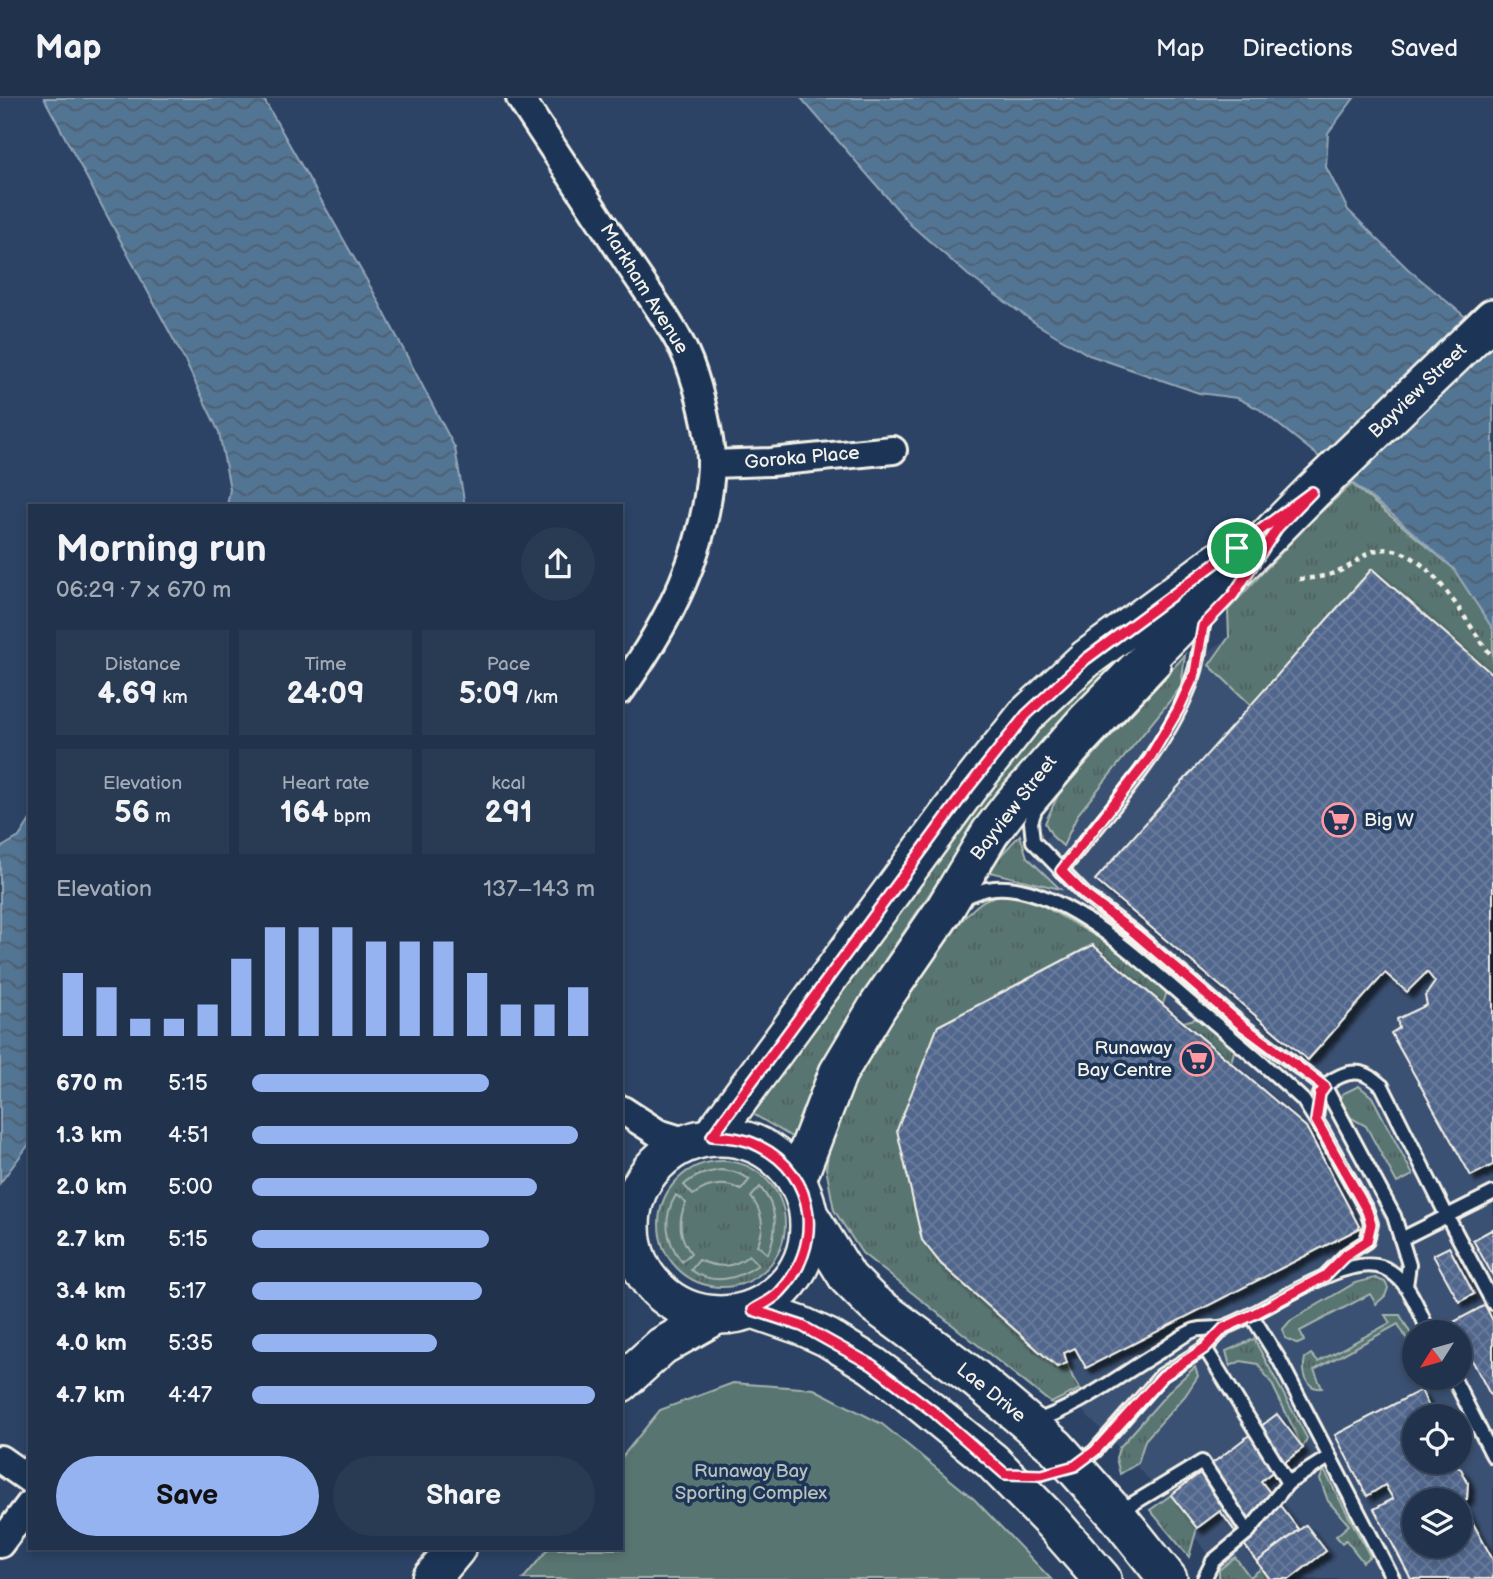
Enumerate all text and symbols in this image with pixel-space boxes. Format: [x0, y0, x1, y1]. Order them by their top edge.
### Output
text: Map [35, 28, 101, 68]
text: Map [1156, 34, 1204, 63]
text: Directions [1242, 34, 1353, 63]
text: Saved [1391, 34, 1458, 63]
street label: Markham Avenue [595, 220, 693, 358]
street label: Bayview Street [1364, 338, 1472, 443]
street label: Goroka Place [744, 442, 860, 474]
pin [1207, 518, 1267, 578]
text: Morning run [56, 527, 267, 572]
button: share [521, 527, 595, 601]
icon: arrive [1218, 529, 1256, 567]
text: 06:29 · 7 × 670 m [56, 576, 231, 604]
text: Distance [105, 653, 180, 676]
text: Time [304, 653, 347, 676]
text: Pace [487, 653, 530, 676]
text: 4.69 [97, 676, 157, 712]
text: 24:09 [287, 676, 364, 712]
text: 5:09 [459, 676, 520, 712]
text: km [157, 686, 188, 709]
text: /km [520, 686, 558, 709]
street label: Bayview Street [966, 751, 1062, 865]
text: Elevation [103, 772, 182, 795]
text: Heart rate [282, 772, 369, 795]
text: kcal [491, 772, 526, 795]
text: 56 [114, 795, 150, 831]
text: 164 [280, 795, 328, 831]
text: 291 [484, 795, 533, 831]
supermarket icon: Big W [1320, 801, 1358, 839]
text: m [150, 805, 171, 828]
text: bpm [328, 805, 371, 828]
place label: Big W [1364, 809, 1414, 832]
text: Elevation [56, 875, 152, 903]
text: 137–143 m [483, 875, 595, 903]
place label: Runaway Bay Centre [1077, 1037, 1172, 1082]
supermarket icon: Runaway Bay Centre [1178, 1040, 1216, 1078]
text: 670 m [56, 1069, 123, 1097]
text: 5:15 [168, 1069, 208, 1097]
text: 1.3 km [56, 1121, 122, 1149]
text: 4:51 [168, 1121, 209, 1149]
text: 2.0 km [56, 1173, 127, 1201]
text: 5:00 [168, 1173, 213, 1201]
text: 2.7 km [56, 1225, 125, 1253]
text: 5:15 [168, 1225, 208, 1253]
text: 3.4 km [56, 1277, 126, 1305]
text: 5:17 [168, 1277, 206, 1305]
north arrow [1402, 1320, 1472, 1390]
map controls [1402, 1320, 1472, 1558]
text: 4.0 km [56, 1329, 127, 1357]
text: 5:35 [168, 1329, 213, 1357]
street label: Lae Drive [952, 1358, 1030, 1428]
text: 4.7 km [56, 1381, 125, 1409]
text: 4:47 [168, 1381, 212, 1409]
button: locate [1402, 1404, 1472, 1474]
button: Save [56, 1456, 319, 1536]
button: Share [333, 1456, 595, 1536]
park label: Runaway Bay Sporting Complex [675, 1460, 827, 1505]
button: layers [1402, 1488, 1472, 1558]

